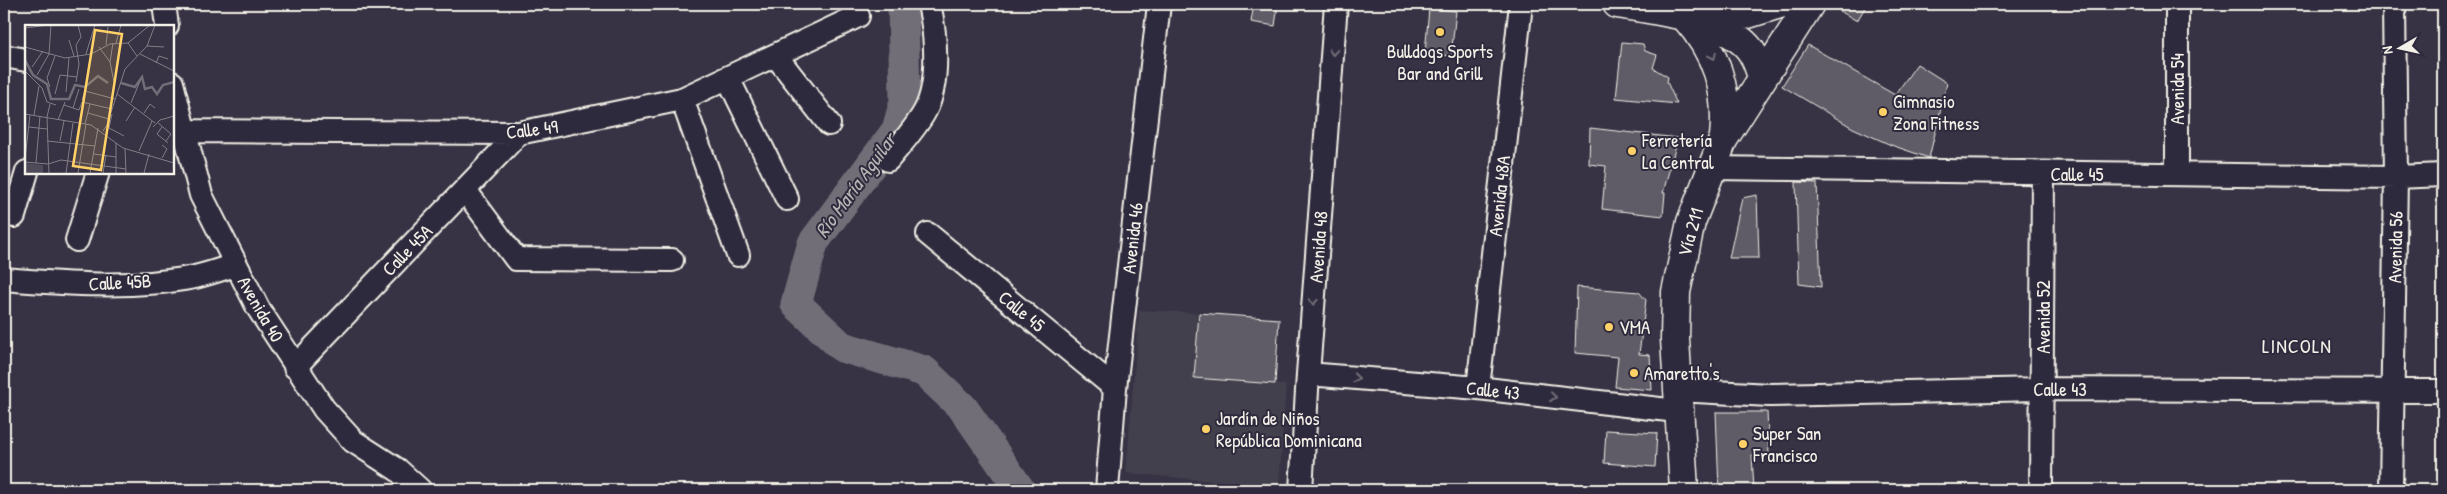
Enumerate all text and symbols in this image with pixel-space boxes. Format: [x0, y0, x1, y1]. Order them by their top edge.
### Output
north arrow [2374, 22, 2424, 72]
inset map [25, 25, 174, 174]
marker: Bulldogs Sports Bar and Grill [1434, 26, 1446, 38]
place label: Bulldogs Sports Bar and Grill [1387, 38, 1493, 86]
text: N [2377, 44, 2397, 55]
one-way arrow [1327, 49, 1338, 57]
one-way arrow [1706, 51, 1717, 60]
street label: Avenida 54 [2164, 53, 2190, 125]
place label: Gimnasio Zona Fitness [1893, 88, 1979, 136]
marker: Gimnasio Zona Fitness [1877, 106, 1889, 118]
street label: Calle 49 [505, 113, 559, 145]
water label: Río María Aguilar [808, 126, 904, 243]
place label: Ferretería La Central [1641, 127, 1715, 175]
marker: Ferretería La Central [1626, 145, 1638, 157]
street label: Avenida 48A [1482, 154, 1516, 238]
street label: Calle 45 [2050, 161, 2104, 187]
street label: Avenida 46 [1115, 201, 1149, 275]
street label: Vía 211 [1671, 205, 1709, 259]
street label: Avenida 48 [1303, 210, 1333, 284]
street label: Avenida 56 [2381, 211, 2409, 283]
street label: Calle 45A [376, 219, 438, 281]
street label: Calle 45B [88, 267, 152, 297]
street label: Avenida 40 [232, 271, 290, 347]
street label: Avenida 52 [2030, 280, 2056, 354]
street label: Calle 45 [993, 284, 1051, 338]
one-way arrow [1308, 298, 1319, 306]
place label: VMA [1619, 314, 1650, 340]
marker: VMA [1603, 321, 1615, 333]
district label: LINCOLN [2262, 332, 2332, 359]
place label: Amaretto's [1644, 360, 1720, 386]
marker: Amaretto's [1628, 367, 1640, 379]
one-way arrow [1353, 372, 1361, 383]
street label: Calle 43 [1465, 374, 1521, 406]
street label: Calle 43 [2033, 376, 2087, 402]
one-way arrow [1549, 391, 1557, 402]
place label: Jardín de Niños República Dominicana [1216, 405, 1362, 453]
place label: Super San Francisco [1752, 420, 1821, 468]
marker: Jardín de Niños República Dominicana [1200, 423, 1212, 435]
marker: Super San Francisco [1737, 438, 1749, 450]

